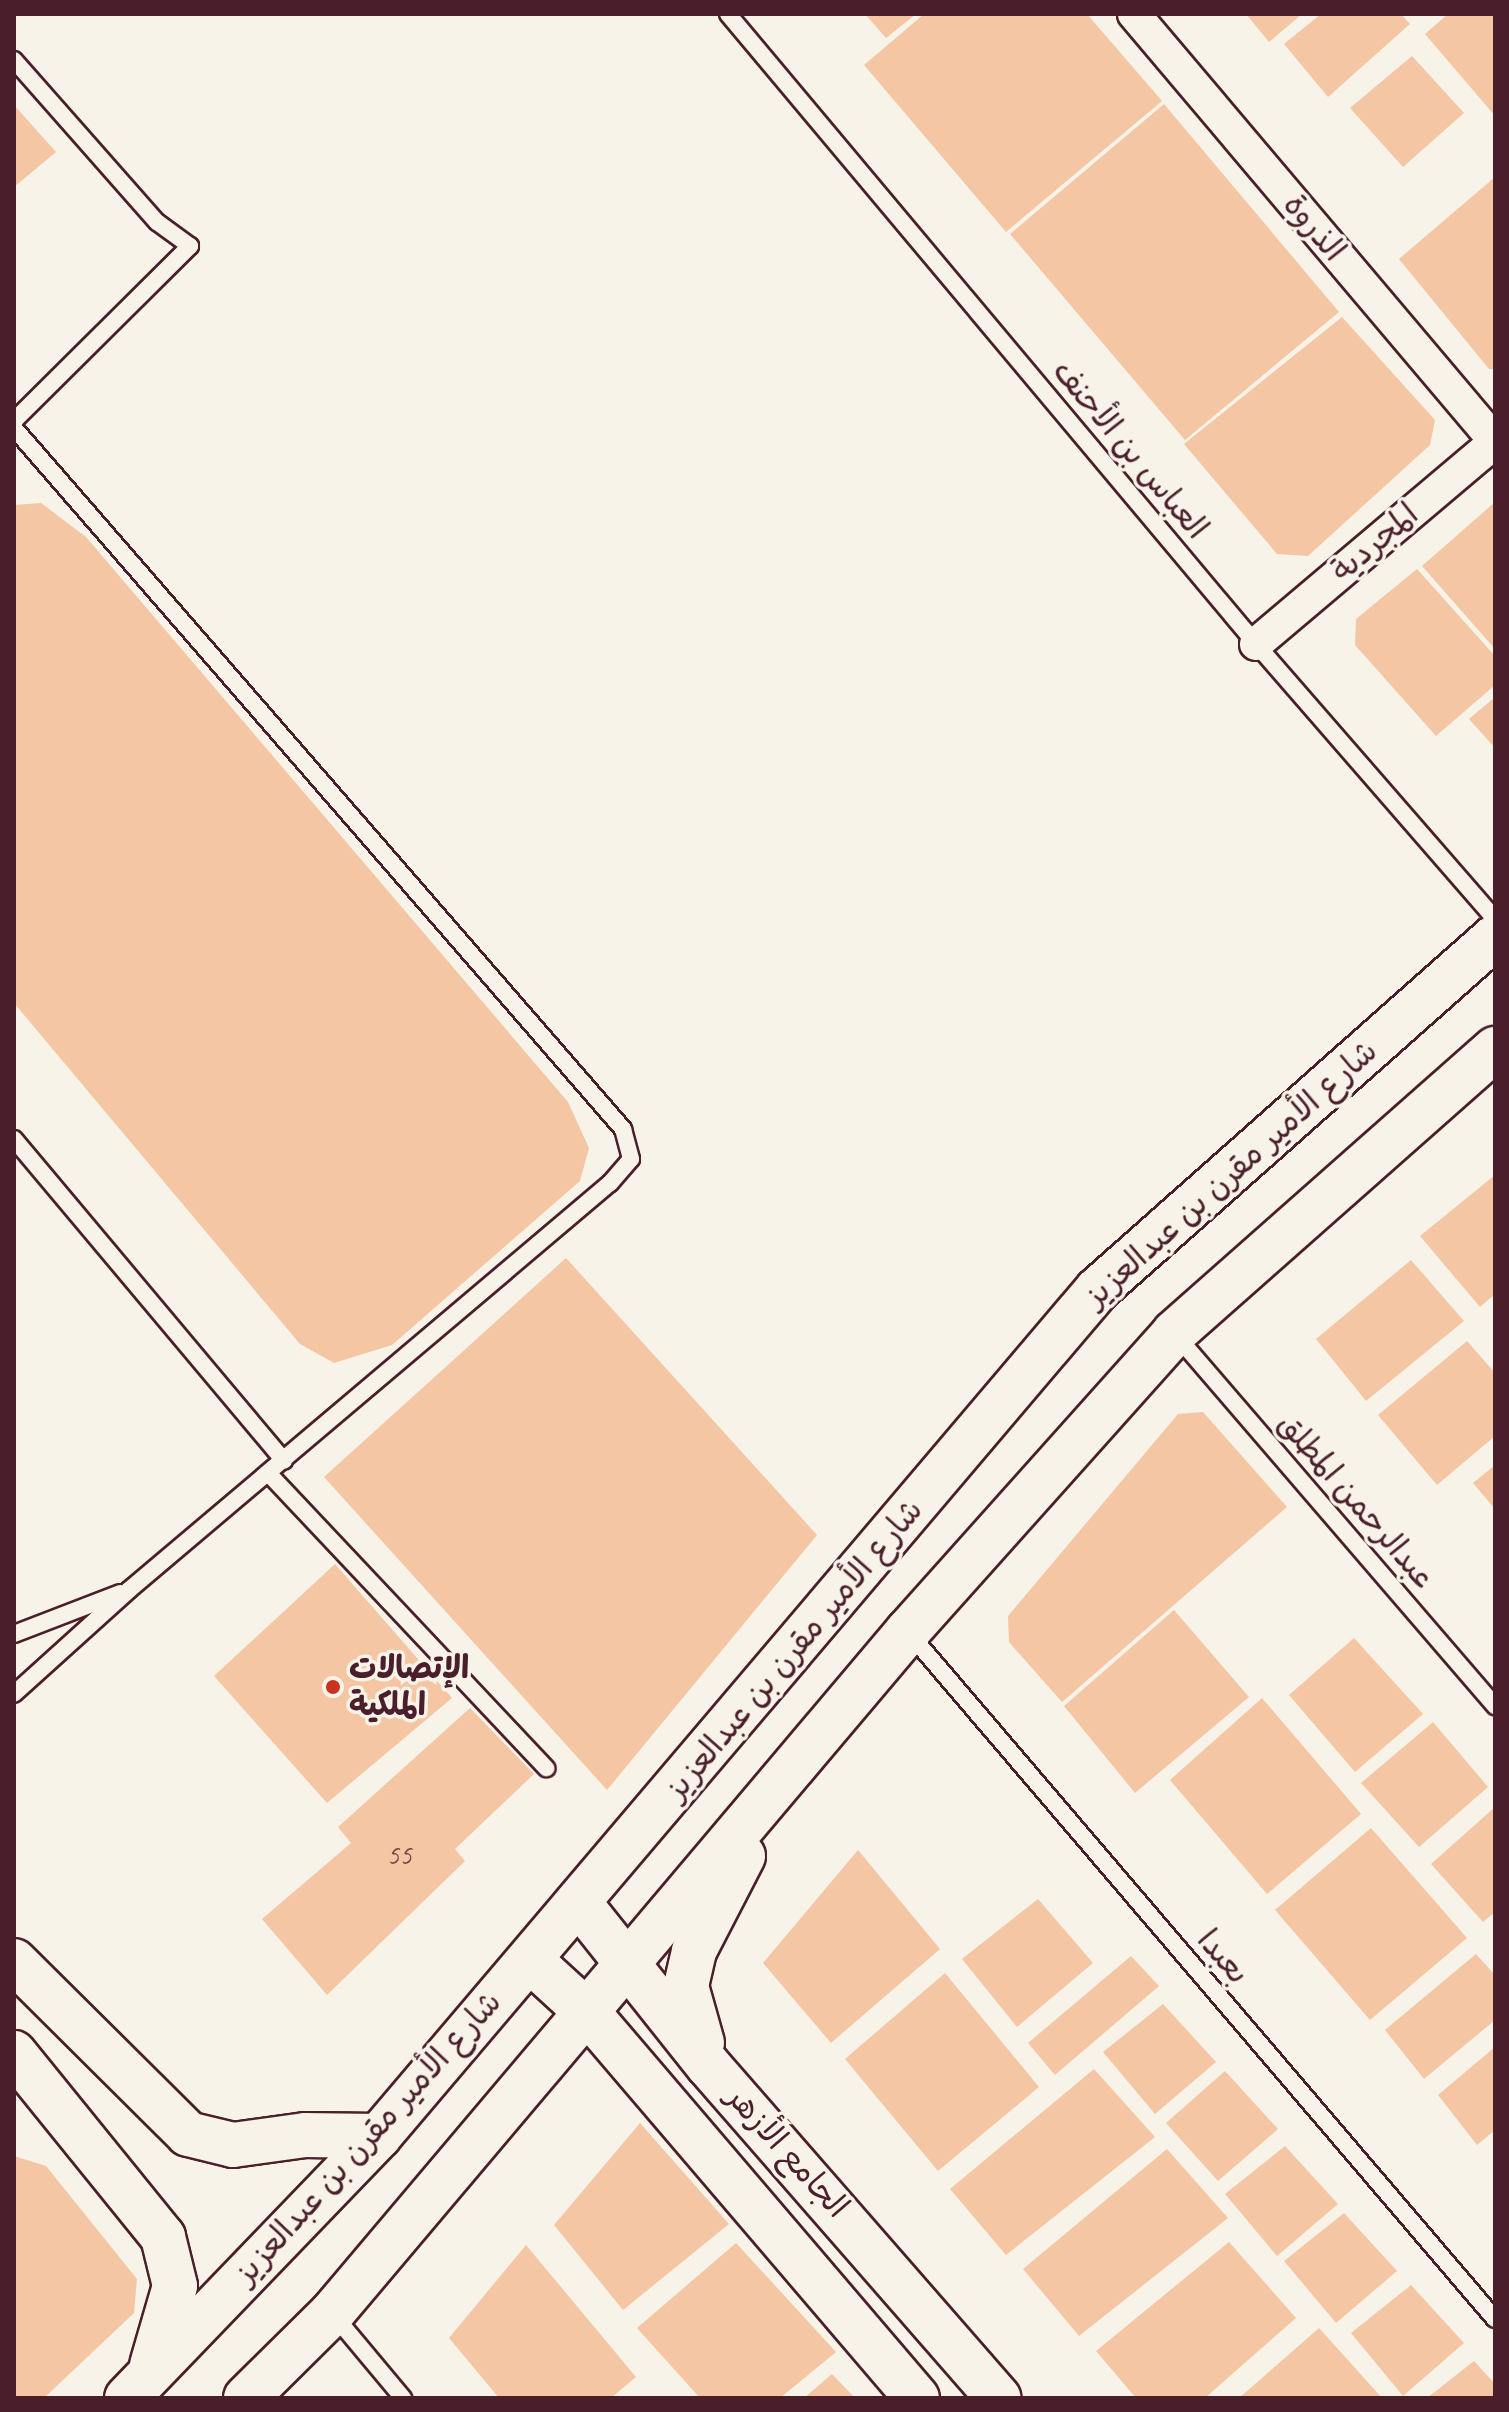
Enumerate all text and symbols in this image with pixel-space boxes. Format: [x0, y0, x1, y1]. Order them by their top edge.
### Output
street label: الذروة [1275, 186, 1353, 270]
street label: العباس بن الأحنف [1044, 353, 1216, 547]
street label: المجردية [1324, 496, 1426, 590]
street label: شارع الأمير مقرن بن عبدالعزيز [1077, 1032, 1385, 1316]
street label: عبدالرحمن المطلق [1269, 1405, 1443, 1597]
street label: شارع الأمير مقرن بن عبدالعزيز [657, 1492, 931, 1808]
place label: الإتصالات الملكية [349, 1650, 469, 1725]
marker: الإتصالات الملكية [324, 1678, 342, 1696]
house number: 55 [386, 1838, 412, 1872]
street label: بعبدا [1189, 1922, 1257, 1992]
street label: شارع الأمير مقرن بن عبدالعزيز [226, 1984, 510, 2292]
street label: الجامع الأزهر [718, 2078, 856, 2226]

